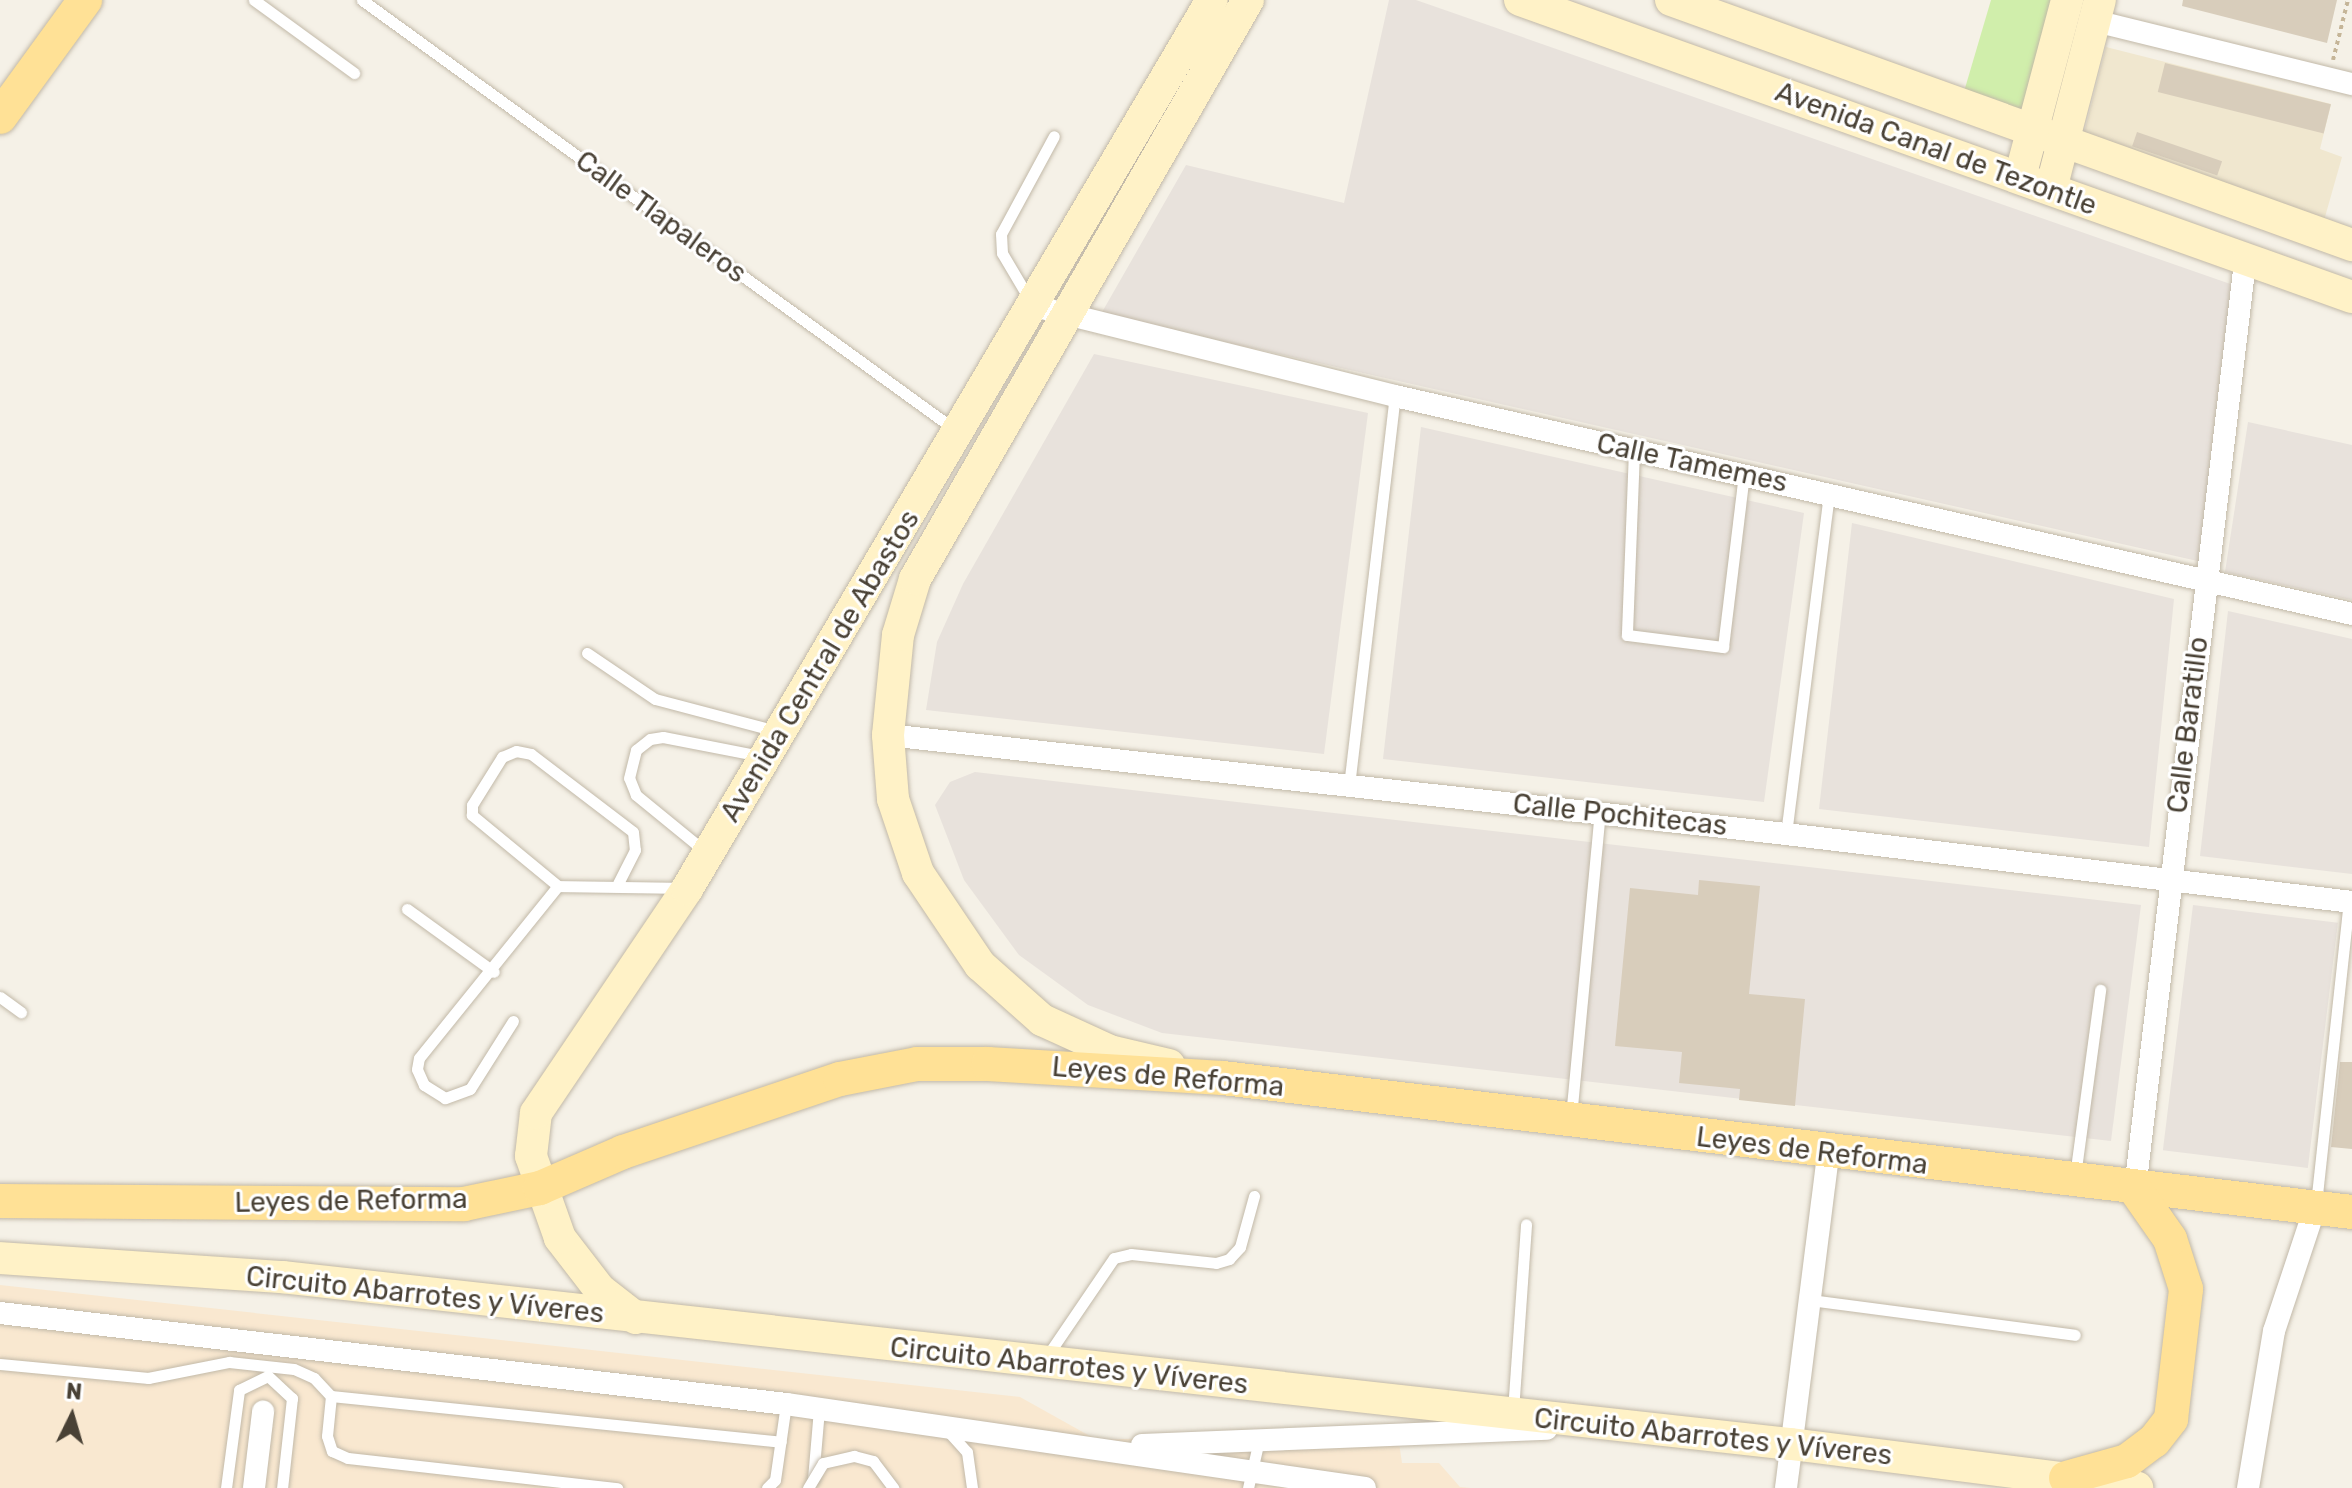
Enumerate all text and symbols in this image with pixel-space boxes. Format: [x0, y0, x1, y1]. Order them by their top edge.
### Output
street label: Avenida Canal de Tezontle [1770, 75, 2102, 223]
street label: Calle Tlapaleros [569, 144, 753, 290]
street label: Calle Tamemes [1593, 426, 1791, 500]
street label: Avenida Central de Abastos [713, 504, 927, 828]
street label: Calle Baratillo [2161, 635, 2215, 815]
street label: Calle Pochitecas [1511, 787, 1729, 843]
street label: Leyes de Reforma [1051, 1050, 1285, 1104]
street label: Leyes de Reforma [1694, 1120, 1930, 1182]
street label: Leyes de Reforma [234, 1182, 468, 1220]
street label: Circuito Abarrotes y Víveres [243, 1259, 607, 1331]
street label: Circuito Abarrotes y Víveres [887, 1330, 1251, 1402]
north arrow [32, 1376, 112, 1456]
text: N [65, 1377, 83, 1406]
street label: Circuito Abarrotes y Víveres [1531, 1401, 1895, 1473]

